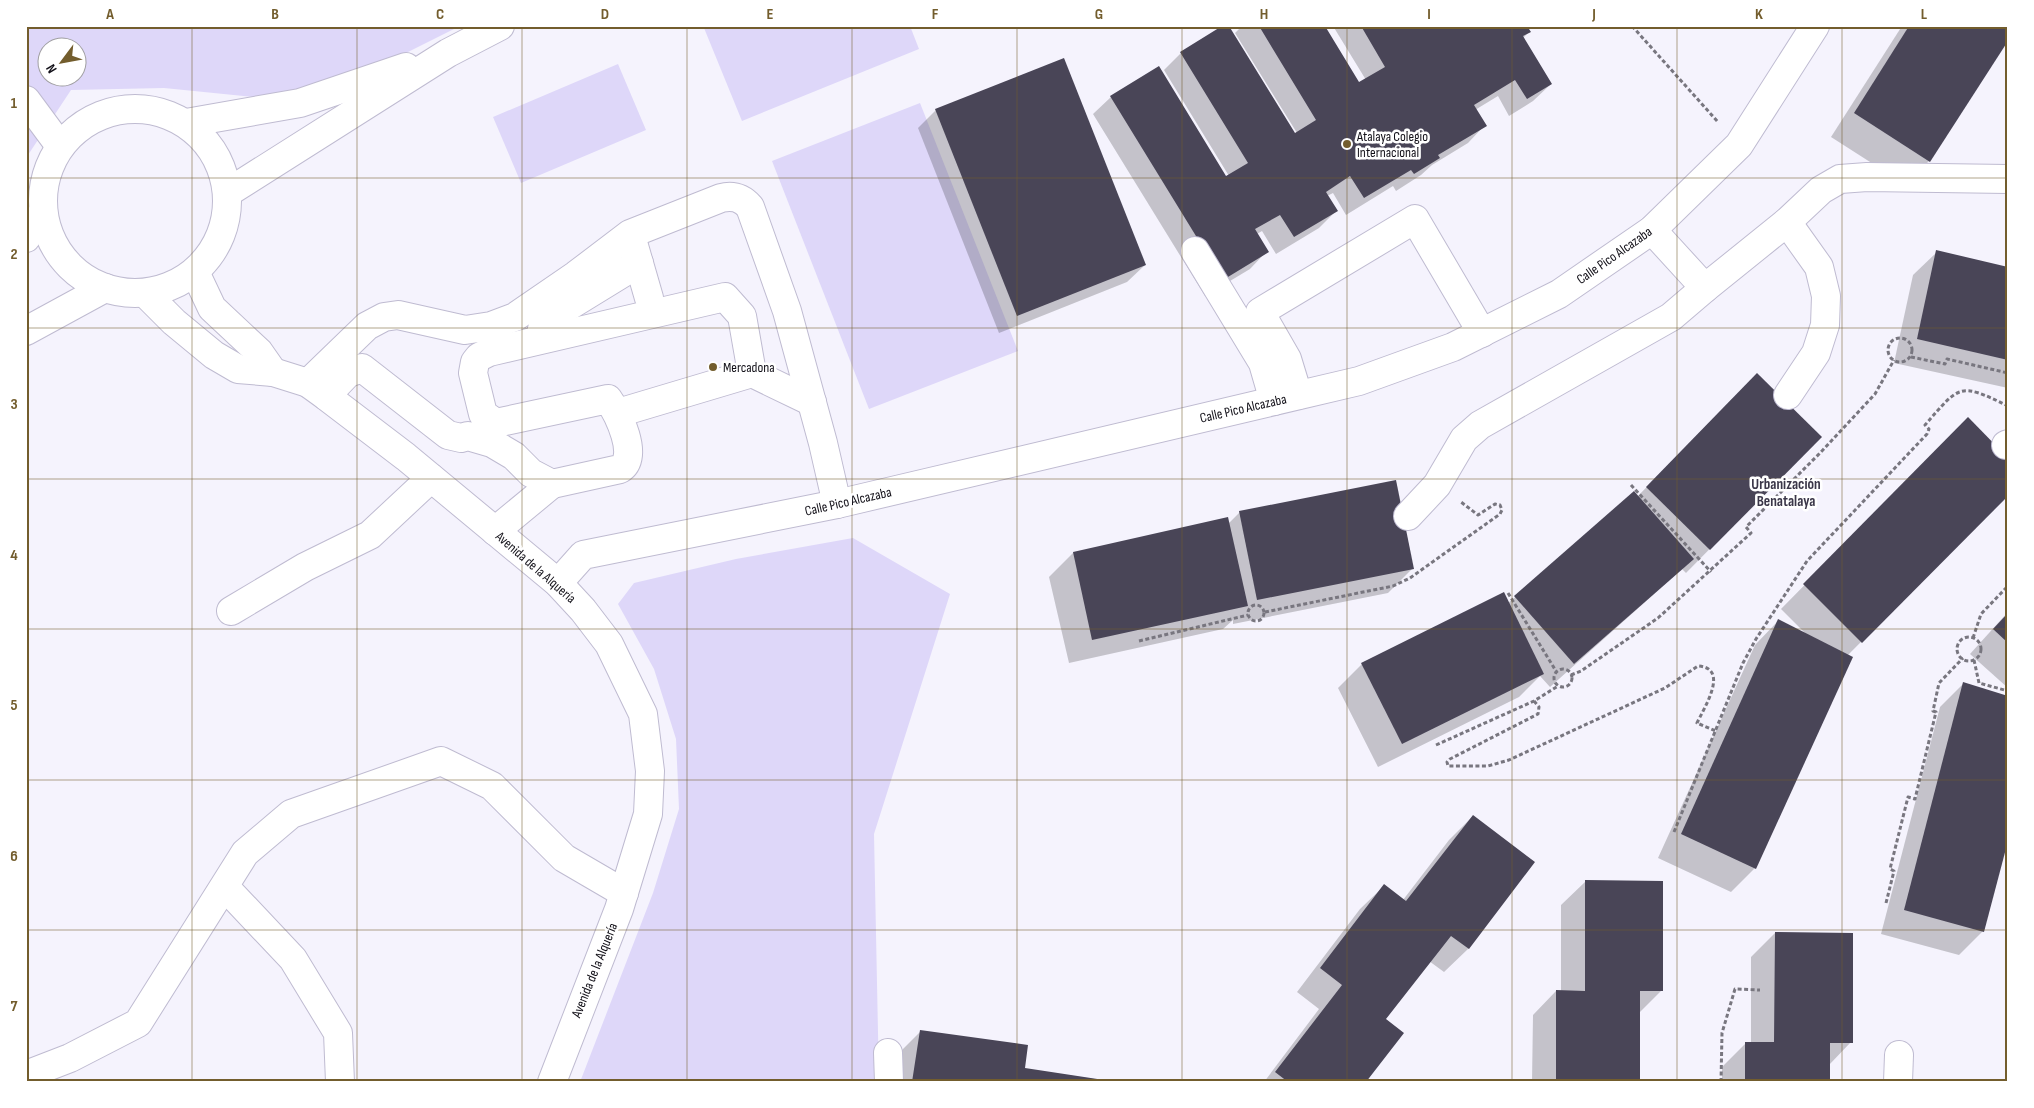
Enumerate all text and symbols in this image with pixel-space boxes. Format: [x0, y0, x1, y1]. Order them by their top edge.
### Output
text: A [105, 5, 114, 24]
text: B [271, 5, 279, 24]
text: C [436, 5, 444, 24]
text: D [601, 5, 609, 24]
text: E [767, 5, 774, 24]
text: F [932, 5, 939, 24]
text: G [1095, 5, 1103, 24]
text: H [1260, 5, 1268, 24]
text: I [1427, 5, 1431, 24]
text: J [1591, 5, 1596, 24]
text: K [1755, 5, 1763, 24]
text: L [1921, 5, 1928, 24]
north arrow [38, 38, 88, 88]
text: N [42, 61, 61, 76]
text: 1 [11, 94, 18, 113]
place label: Atalaya Colegio Internacional [1356, 128, 1428, 161]
marker: Atalaya Colegio Internacional [1341, 138, 1353, 150]
street label: Calle Pico Alcazaba [1573, 223, 1655, 288]
text: 2 [10, 245, 18, 264]
place label: Mercadona [723, 359, 775, 376]
marker: Mercadona [707, 361, 719, 373]
street label: Calle Pico Alcazaba [1198, 390, 1288, 427]
text: 3 [10, 395, 18, 414]
district label: Urbanización Benatalaya [1751, 475, 1821, 511]
street label: Calle Pico Alcazaba [803, 483, 893, 520]
street label: Avenida de la Alquería [491, 527, 579, 607]
text: 4 [10, 546, 18, 565]
text: 5 [10, 696, 18, 715]
text: 6 [10, 847, 18, 866]
street label: Avenida de la Alquería [567, 920, 621, 1021]
text: 7 [11, 997, 18, 1016]

